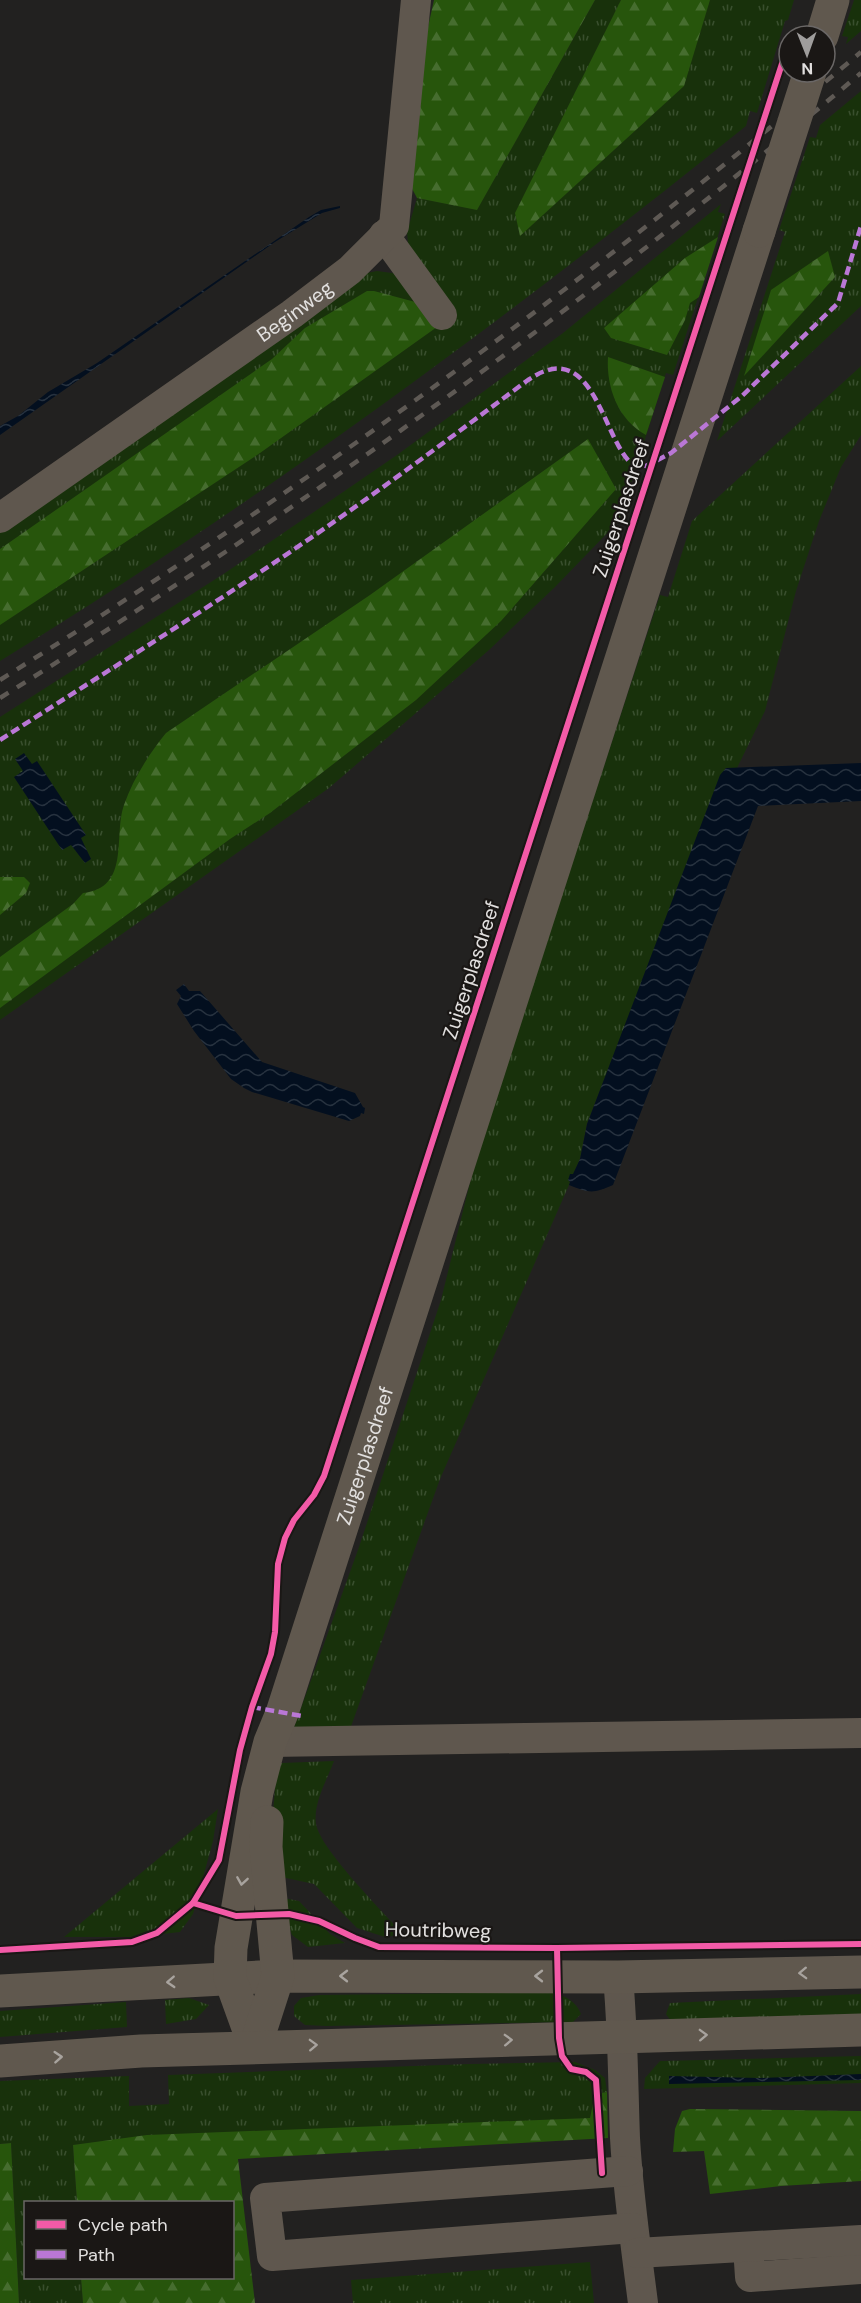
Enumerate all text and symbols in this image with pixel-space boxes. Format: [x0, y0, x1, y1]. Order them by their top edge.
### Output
north arrow [777, 24, 837, 84]
text: N [801, 58, 813, 79]
street label: Beginweg [252, 275, 338, 348]
street label: Zuigerplasdreef [586, 436, 656, 580]
street label: Zuigerplasdreef [436, 898, 506, 1042]
street label: Zuigerplasdreef [330, 1383, 399, 1528]
one-way arrow [236, 1877, 248, 1886]
street label: Houtribweg [385, 1916, 491, 1944]
one-way arrow [798, 1967, 807, 1980]
one-way arrow [339, 1970, 348, 1982]
one-way arrow [534, 1970, 543, 1982]
one-way arrow [167, 1975, 176, 1988]
one-way arrow [699, 2028, 708, 2041]
one-way arrow [504, 2033, 513, 2046]
one-way arrow [309, 2039, 318, 2051]
one-way arrow [54, 2050, 63, 2063]
legend [24, 2201, 234, 2279]
text: Cycle path [78, 2213, 168, 2237]
text: Path [78, 2243, 115, 2267]

